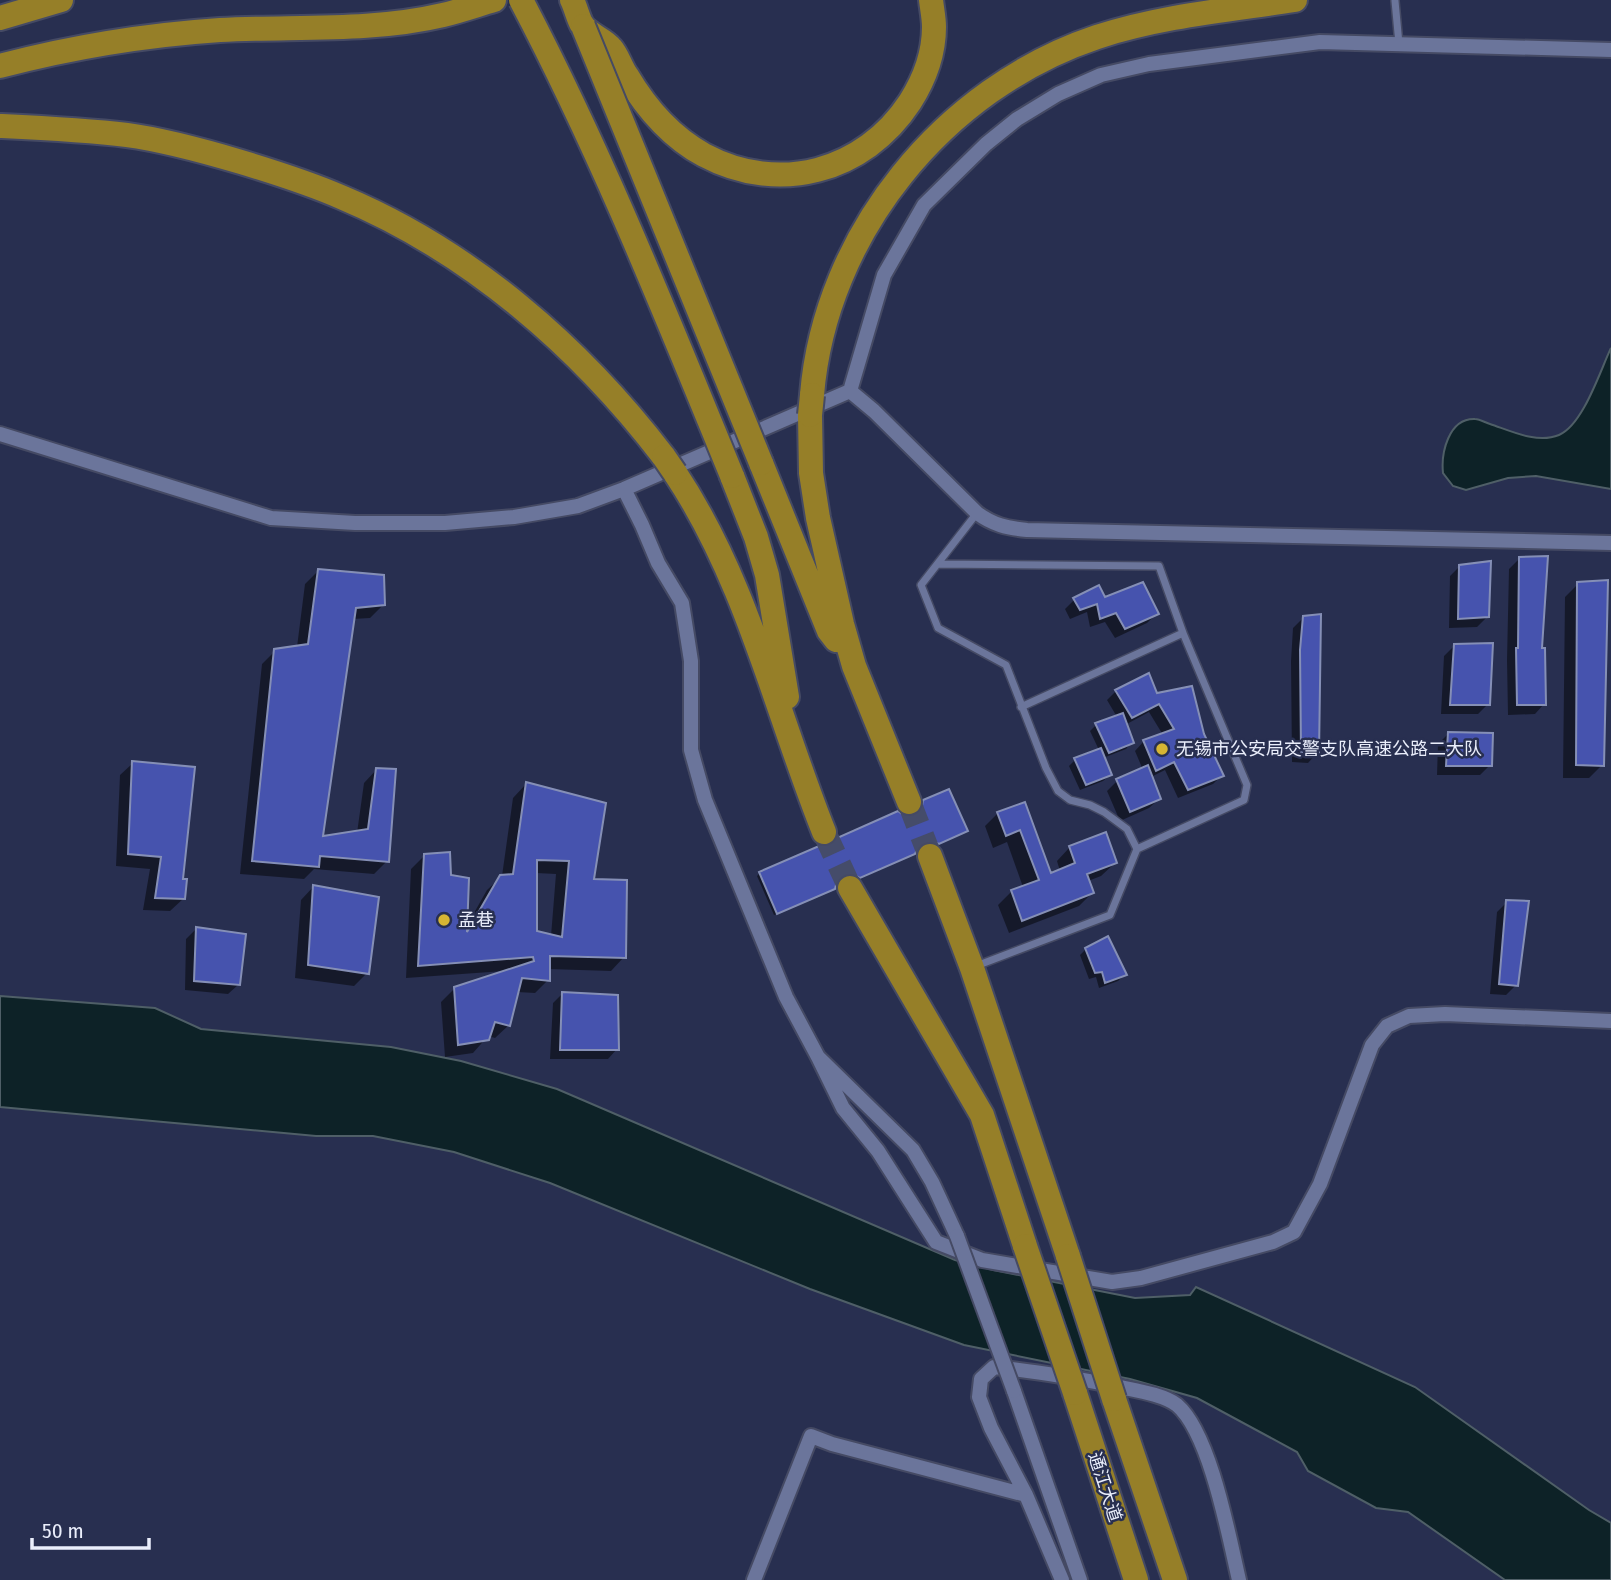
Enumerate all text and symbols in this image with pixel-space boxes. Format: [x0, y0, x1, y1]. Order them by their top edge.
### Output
place label: 无锡市公安局交警支队高速公路二大队 [1176, 738, 1482, 760]
marker: 无锡市公安局交警支队高速公路二大队 [1154, 741, 1170, 757]
place label: 孟巷 [458, 909, 494, 931]
marker: 孟巷 [436, 912, 452, 928]
street label: 通江大道 [1083, 1449, 1127, 1525]
scale bar [32, 1506, 149, 1550]
text: 50 m [42, 1518, 84, 1544]

